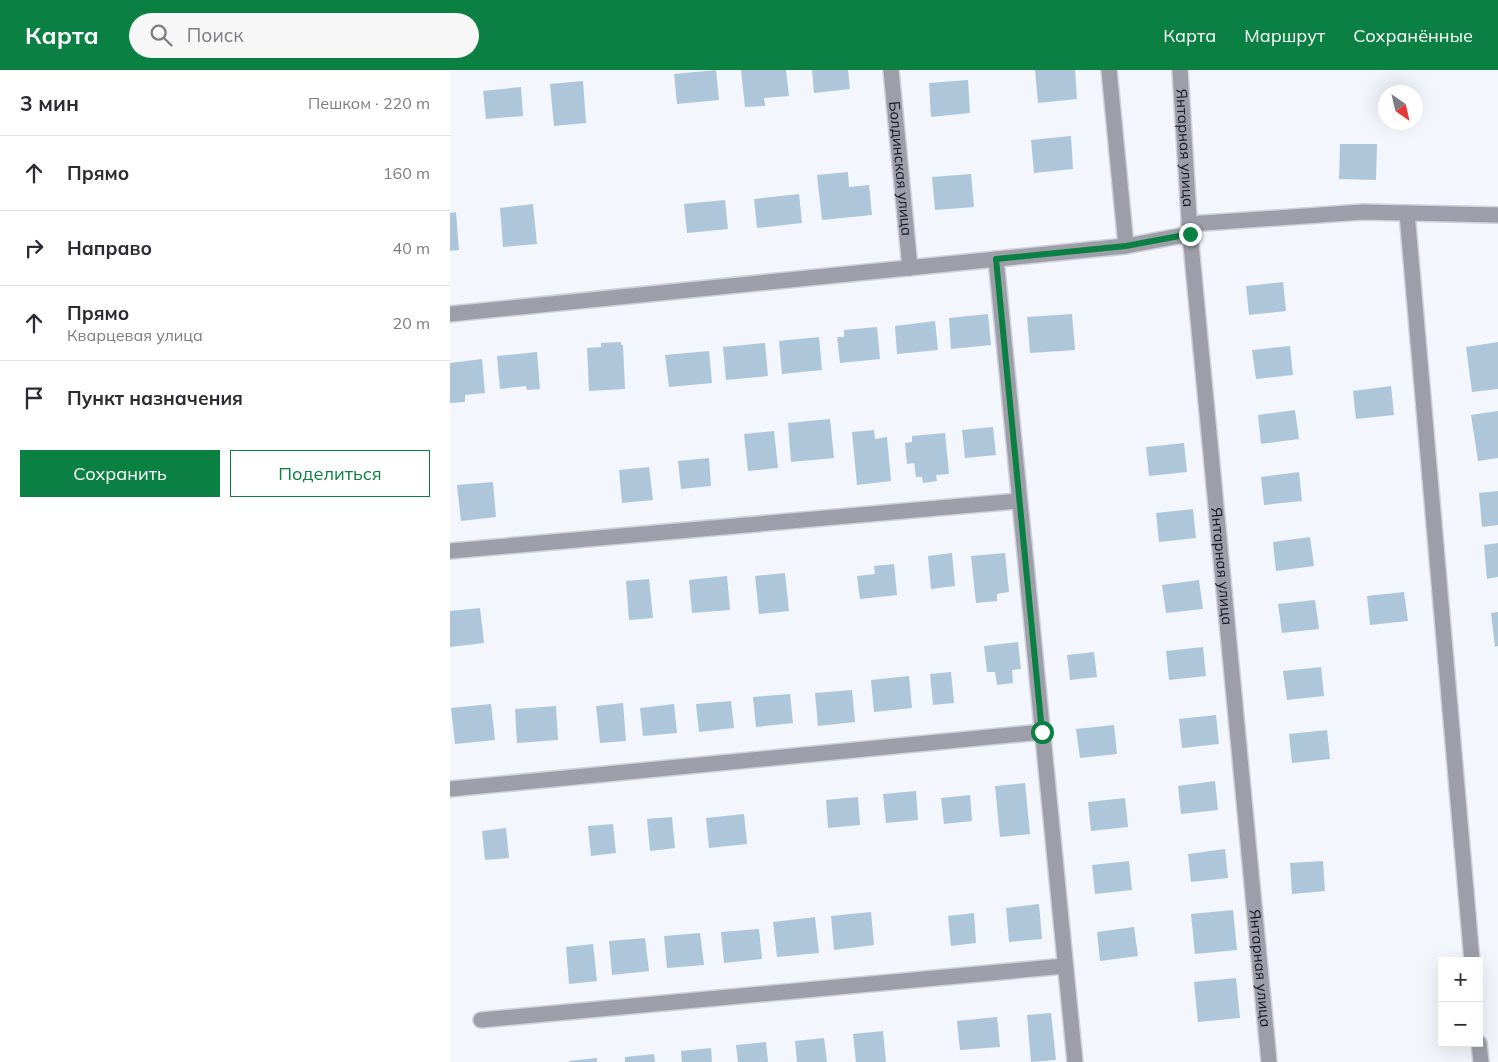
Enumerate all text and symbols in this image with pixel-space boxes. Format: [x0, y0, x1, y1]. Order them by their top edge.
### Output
search box [129, 13, 479, 58]
text: Карта [25, 20, 99, 50]
icon: search [147, 21, 175, 49]
text: Поиск [187, 23, 244, 47]
text: Карта [1163, 24, 1216, 47]
text: Маршрут [1244, 24, 1325, 47]
text: Сохранённые [1353, 24, 1473, 47]
north arrow [1378, 85, 1423, 130]
street label: Янтарная улица [1172, 88, 1198, 208]
text: 3 мин [20, 90, 79, 116]
text: Пешком · 220 m [308, 93, 430, 113]
street label: Болдинская улица [885, 100, 917, 237]
icon: ahead [20, 159, 48, 187]
text: Прямо [67, 161, 129, 185]
text: 160 m [383, 163, 430, 183]
route end [1179, 223, 1202, 246]
icon: right [20, 234, 48, 262]
text: Направо [67, 236, 152, 260]
text: 40 m [393, 238, 430, 258]
text: Прямо [67, 301, 129, 325]
icon: ahead [20, 309, 48, 337]
text: 20 m [393, 313, 430, 333]
text: Кварцевая улица [67, 325, 203, 345]
icon: arrive [20, 384, 48, 412]
text: Пункт назначения [67, 386, 243, 410]
button: Сохранить [20, 450, 220, 497]
button: Поделиться [230, 450, 430, 497]
street label: Янтарная улица [1207, 506, 1237, 626]
route start [1031, 721, 1054, 744]
street label: Янтарная улица [1245, 908, 1276, 1028]
map controls [1438, 957, 1483, 1047]
button: + [1438, 957, 1483, 1002]
button: − [1438, 1002, 1483, 1047]

